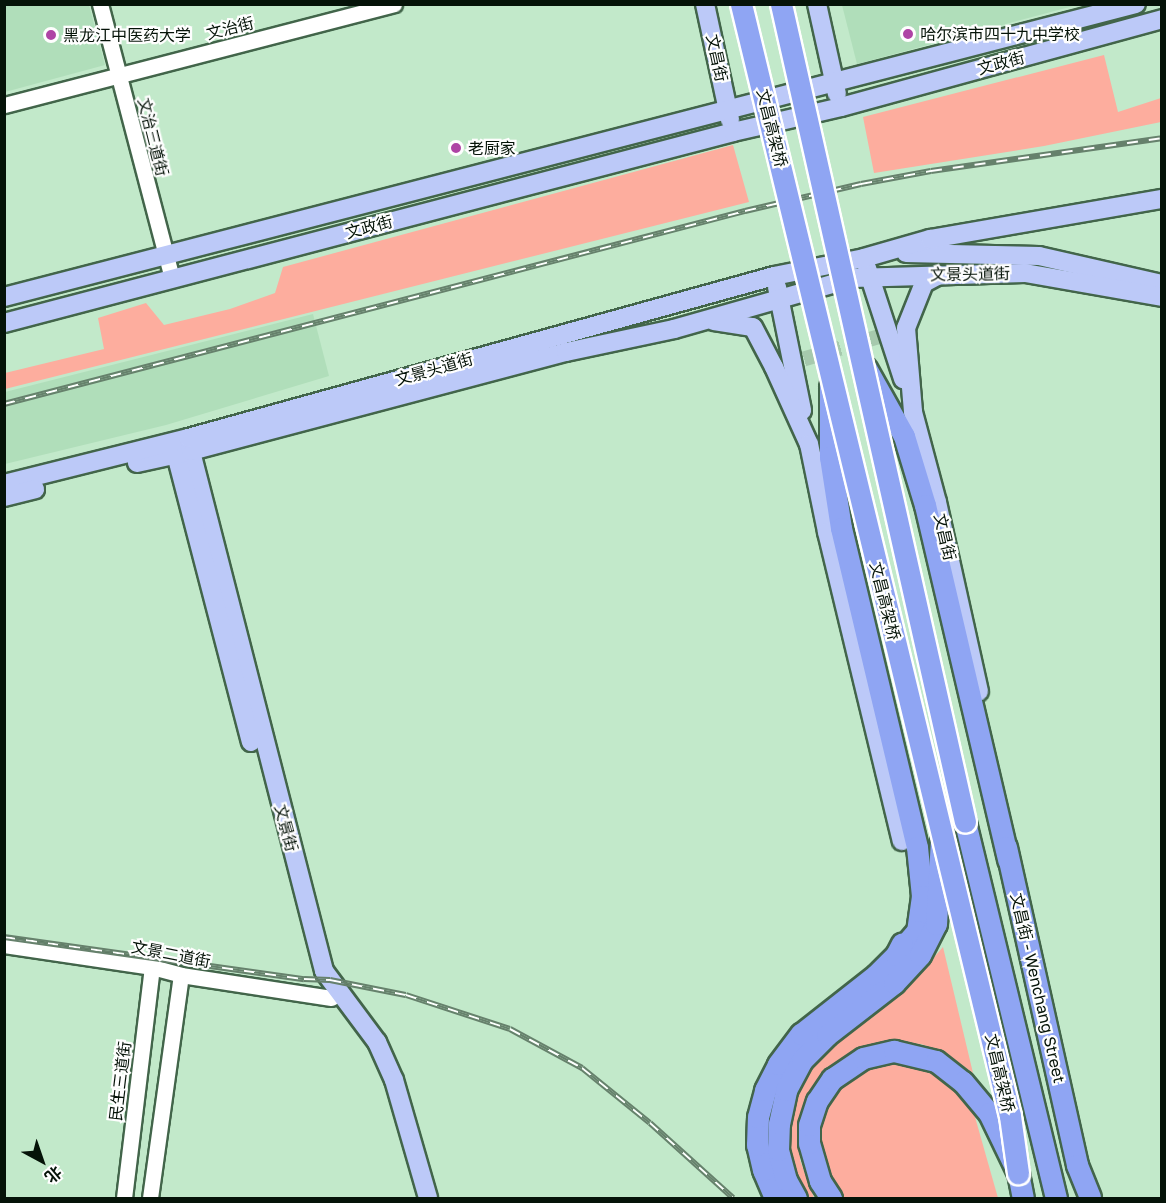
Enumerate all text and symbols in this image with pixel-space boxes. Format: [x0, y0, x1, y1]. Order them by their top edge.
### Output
street label: 文治街 [204, 13, 256, 43]
place label: 哈尔滨市四十九中学校 [920, 24, 1080, 44]
place label: 黑龙江中医药大学 [63, 25, 191, 45]
marker: 哈尔滨市四十九中学校 [901, 27, 915, 41]
marker: 黑龙江中医药大学 [44, 28, 58, 42]
street label: 文昌街 [703, 33, 731, 83]
street label: 文政街 [975, 48, 1027, 78]
street label: 文昌高架桥 [753, 87, 791, 169]
street label: 文治三道街 [134, 96, 172, 178]
place label: 老厨家 [468, 138, 516, 158]
marker: 老厨家 [449, 141, 463, 155]
street label: 文政街 [343, 212, 395, 242]
street label: 文景头道街 [930, 264, 1010, 284]
street label: 文景头道街 [393, 349, 475, 389]
street label: 文昌街 [930, 511, 960, 563]
street label: 文昌高架桥 [866, 560, 904, 642]
street label: 文景街 [271, 802, 301, 854]
street label: 文昌街 - Wenchang Street [1007, 891, 1069, 1085]
street label: 文景二道街 [130, 937, 212, 971]
street label: 文昌高架桥 [982, 1032, 1018, 1114]
street label: 民生三道街 [106, 1040, 134, 1122]
north arrow [12, 1131, 72, 1191]
text: 北 [41, 1162, 66, 1188]

